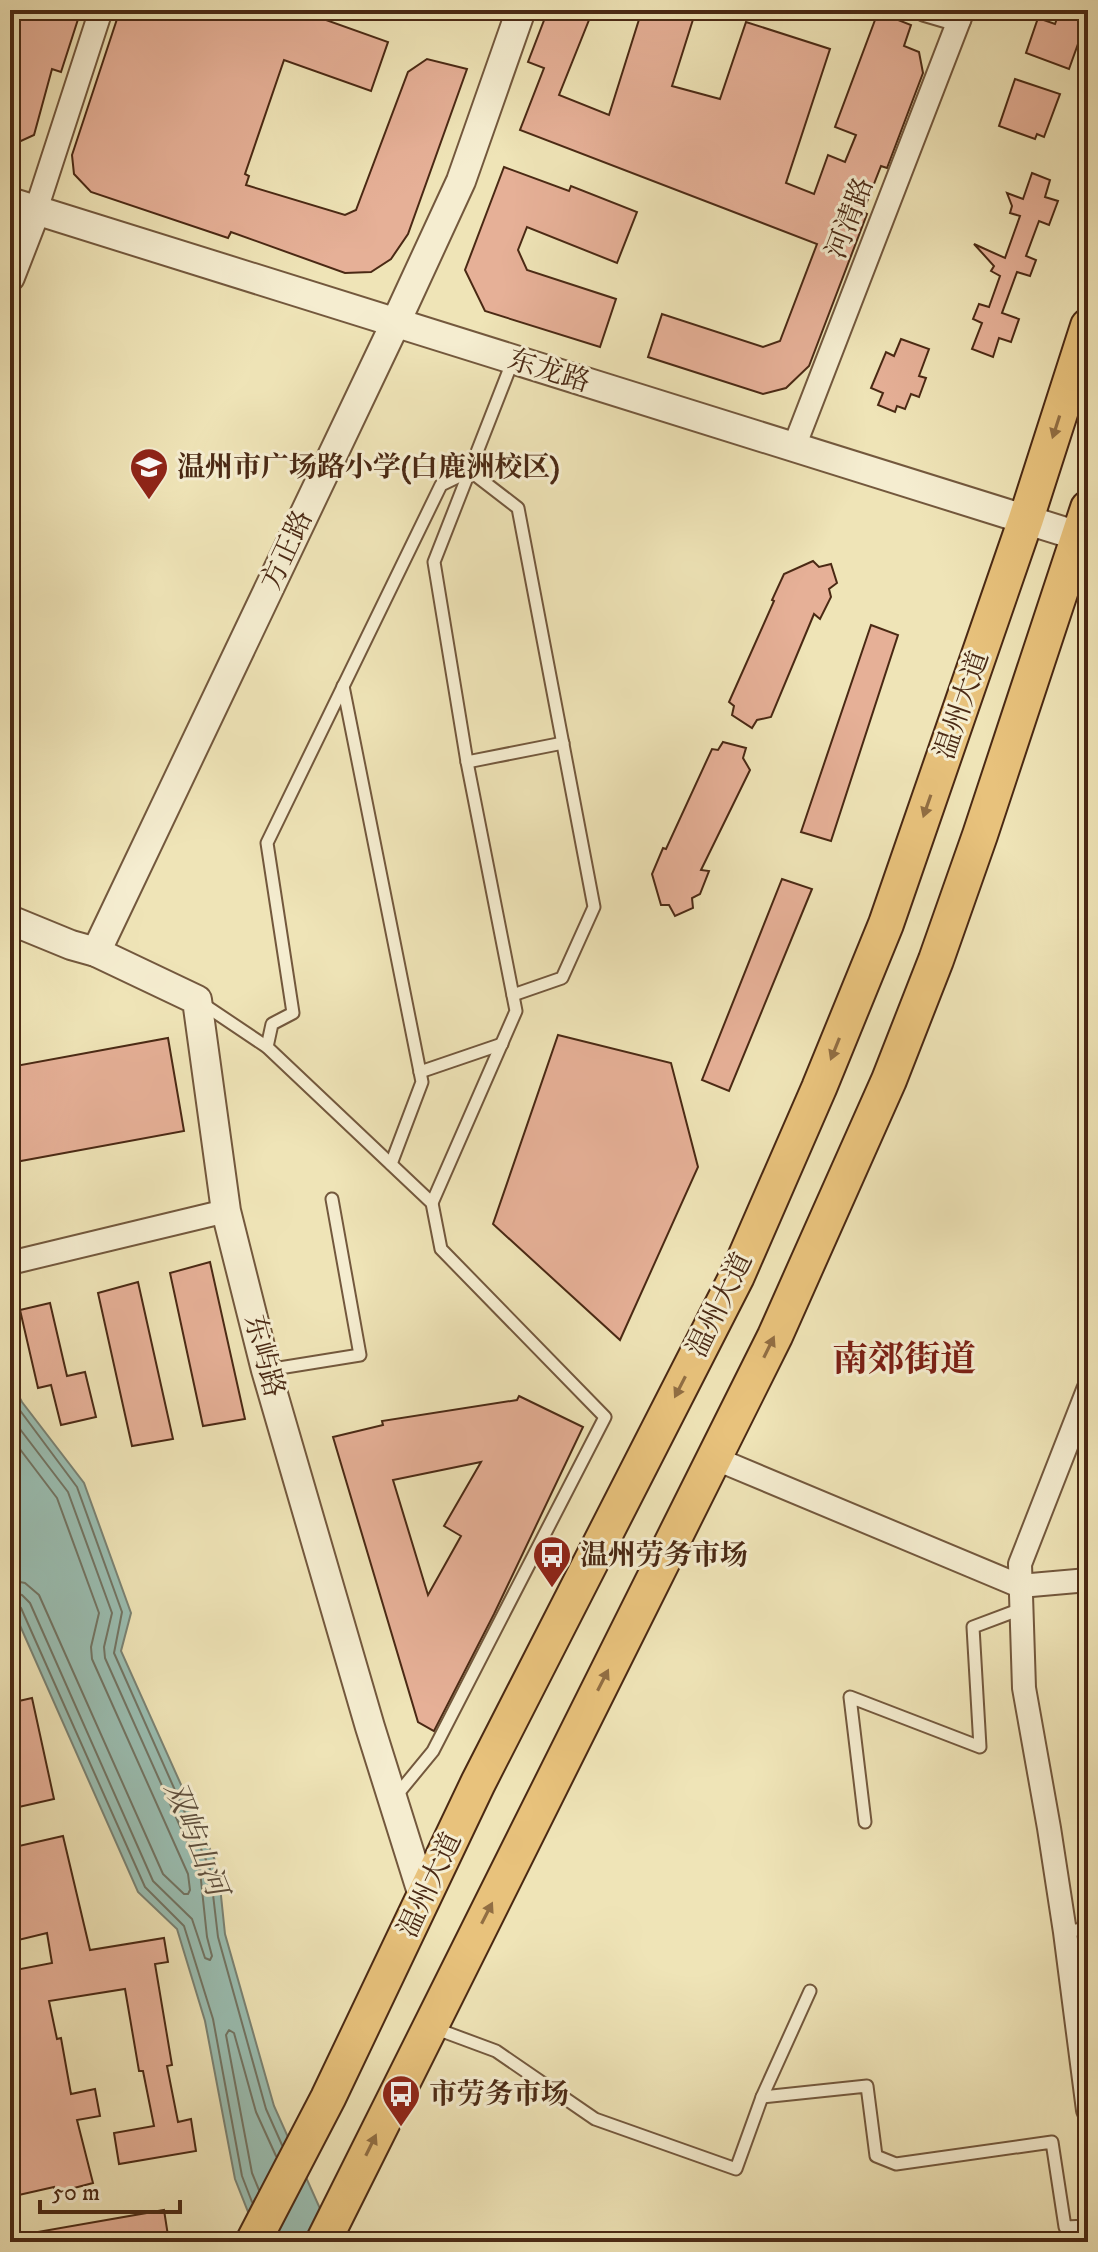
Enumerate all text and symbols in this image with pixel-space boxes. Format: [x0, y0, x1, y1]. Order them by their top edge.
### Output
street label: 河清路 [819, 173, 881, 263]
street label: 东龙路 [504, 342, 594, 400]
one-way arrow [1049, 415, 1061, 439]
school or university icon: 温州市广场路小学(白鹿洲校区) [128, 446, 170, 501]
place label: 温州市广场路小学(白鹿洲校区) [177, 450, 560, 485]
street label: 方正路 [253, 505, 321, 595]
street label: 温州大道 [927, 646, 997, 764]
one-way arrow [920, 794, 933, 818]
one-way arrow [828, 1037, 841, 1061]
street label: 温州大道 [680, 1247, 760, 1363]
street label: 东屿路 [236, 1311, 292, 1401]
one-way arrow [762, 1335, 776, 1359]
district label: 南郊街道 [832, 1338, 976, 1383]
one-way arrow [673, 1375, 687, 1398]
bus stop icon: 温州劳务市场 [531, 1534, 573, 1589]
place label: 温州劳务市场 [580, 1538, 748, 1573]
one-way arrow [597, 1668, 610, 1691]
water label: 双屿山河 [155, 1776, 237, 1906]
street label: 温州大道 [390, 1827, 470, 1943]
one-way arrow [480, 1901, 494, 1924]
bus stop icon: 市劳务市场 [380, 2073, 422, 2128]
place label: 市劳务市场 [429, 2077, 569, 2112]
one-way arrow [364, 2134, 378, 2157]
scale bar [40, 2164, 180, 2214]
text: 50 m [52, 2178, 100, 2208]

